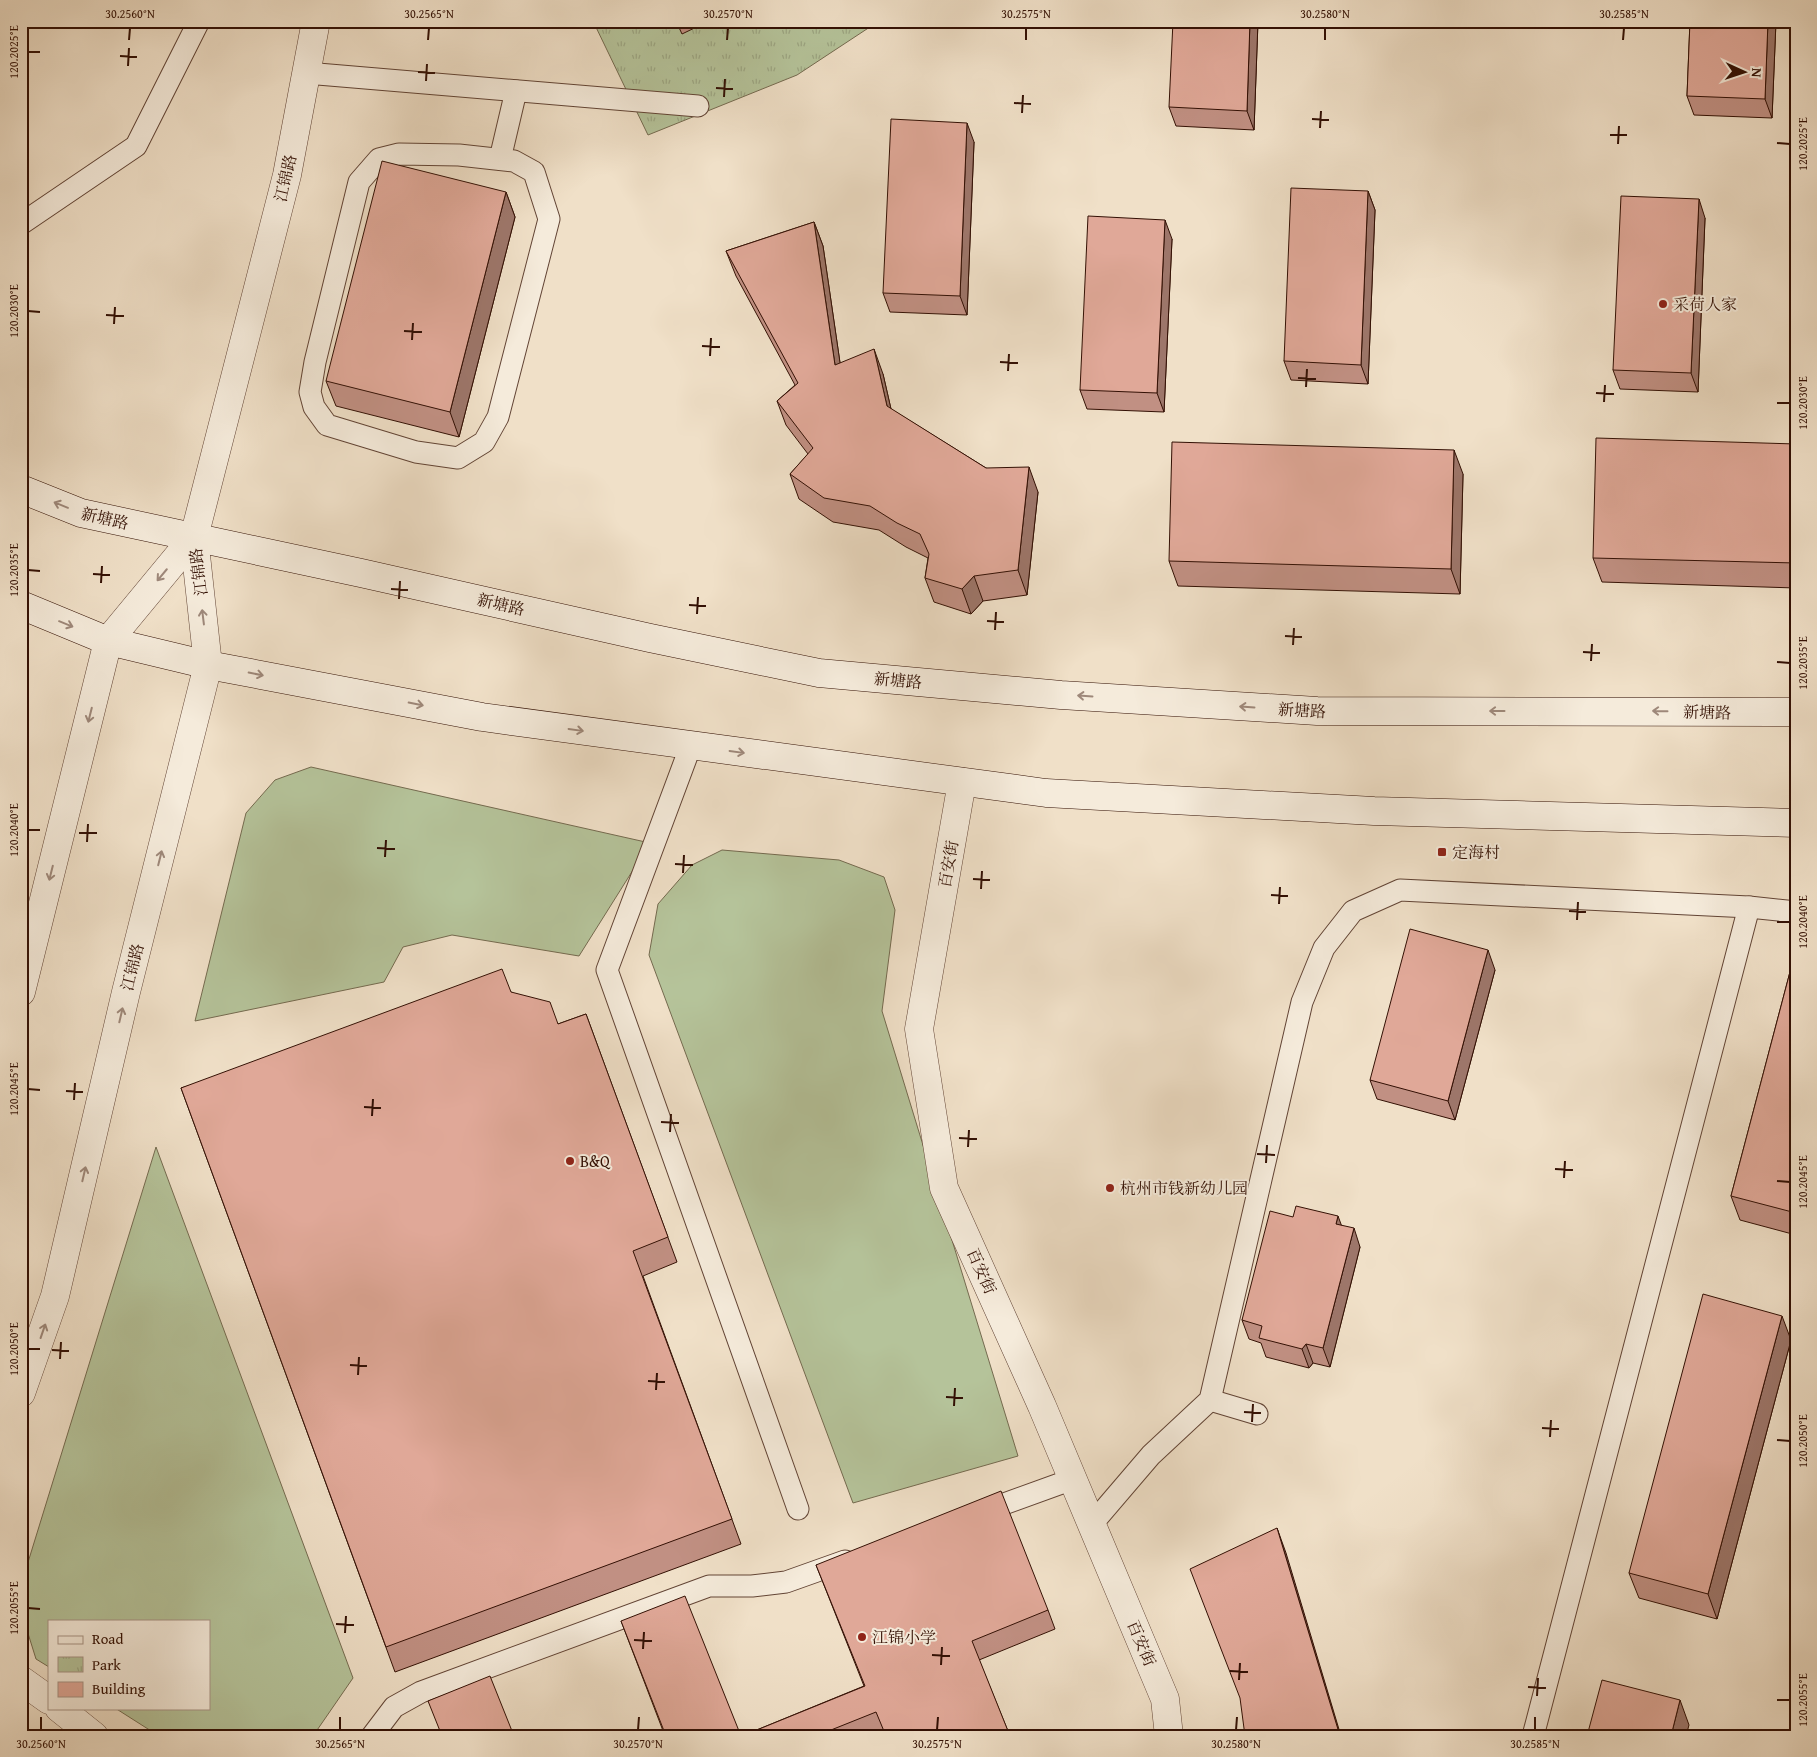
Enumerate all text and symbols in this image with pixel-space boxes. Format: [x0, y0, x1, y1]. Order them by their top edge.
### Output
text: 30.2560°N [105, 5, 155, 22]
text: 30.2565°N [404, 5, 454, 22]
text: 30.2570°N [703, 5, 753, 22]
text: 30.2575°N [1001, 5, 1051, 22]
text: 30.2580°N [1300, 5, 1350, 22]
text: 30.2585°N [1599, 5, 1649, 22]
text: 120.2025°E [5, 25, 22, 79]
north arrow [1720, 48, 1770, 98]
text: N [1747, 67, 1767, 79]
text: 120.2025°E [1794, 117, 1811, 171]
street label: 江锦路 [268, 152, 302, 204]
text: 120.2030°E [5, 284, 22, 338]
place label: 采荷人家 [1673, 292, 1737, 316]
marker: 采荷人家 [1657, 298, 1669, 310]
text: 120.2030°E [1794, 376, 1811, 430]
one-way arrow [54, 500, 70, 509]
street label: 新塘路 [79, 501, 131, 535]
text: 120.2035°E [5, 543, 22, 597]
street label: 江锦路 [183, 547, 213, 597]
one-way arrow [157, 568, 168, 581]
street label: 新塘路 [475, 587, 527, 621]
one-way arrow [198, 609, 208, 625]
one-way arrow [58, 619, 73, 629]
text: 120.2035°E [1794, 636, 1811, 690]
street label: 新塘路 [873, 666, 923, 694]
one-way arrow [248, 670, 264, 680]
one-way arrow [1077, 692, 1093, 701]
street label: 新塘路 [1277, 697, 1327, 723]
one-way arrow [408, 700, 424, 710]
street label: 新塘路 [1683, 700, 1731, 724]
one-way arrow [1239, 702, 1255, 711]
one-way arrow [1489, 706, 1506, 716]
one-way arrow [1652, 706, 1668, 716]
one-way arrow [85, 707, 94, 723]
one-way arrow [568, 725, 584, 735]
one-way arrow [729, 747, 745, 757]
text: 120.2040°E [5, 803, 22, 857]
street label: 百安街 [932, 838, 964, 890]
place label: 定海村 [1452, 840, 1500, 864]
marker: 定海村 [1436, 846, 1448, 858]
one-way arrow [156, 850, 165, 866]
one-way arrow [46, 865, 55, 881]
text: 120.2040°E [1794, 895, 1811, 949]
street label: 江锦路 [115, 941, 149, 993]
one-way arrow [117, 1008, 126, 1024]
text: 120.2045°E [5, 1062, 22, 1116]
place label: B&Q [580, 1149, 611, 1173]
marker: B&Q [564, 1155, 576, 1167]
text: 120.2045°E [1794, 1155, 1811, 1209]
one-way arrow [80, 1166, 89, 1182]
place label: 杭州市钱新幼儿园 [1120, 1176, 1248, 1200]
marker: 杭州市钱新幼儿园 [1104, 1182, 1116, 1194]
street label: 百安街 [961, 1244, 1003, 1298]
text: 120.2050°E [5, 1322, 22, 1376]
one-way arrow [39, 1324, 48, 1339]
text: 120.2050°E [1794, 1414, 1811, 1468]
text: 120.2055°E [5, 1581, 22, 1635]
street label: 百安街 [1122, 1616, 1162, 1670]
legend [48, 1620, 210, 1710]
place label: 江锦小学 [872, 1625, 936, 1649]
text: Road [92, 1628, 123, 1649]
marker: 江锦小学 [856, 1631, 868, 1643]
text: Park [92, 1654, 121, 1675]
text: 120.2055°E [1794, 1673, 1811, 1727]
text: Building [92, 1678, 146, 1699]
text: 30.2560°N [16, 1735, 66, 1752]
text: 30.2565°N [315, 1735, 365, 1752]
text: 30.2570°N [613, 1735, 663, 1752]
text: 30.2575°N [912, 1735, 962, 1752]
text: 30.2580°N [1211, 1735, 1261, 1752]
text: 30.2585°N [1510, 1735, 1560, 1752]

